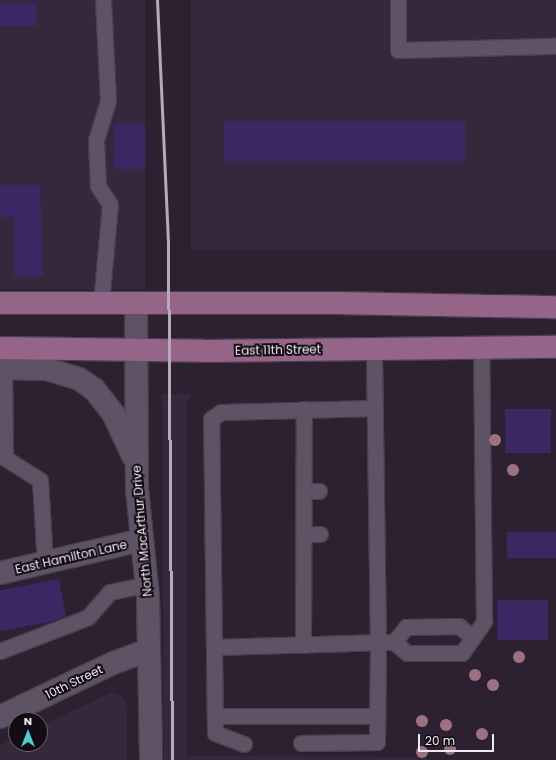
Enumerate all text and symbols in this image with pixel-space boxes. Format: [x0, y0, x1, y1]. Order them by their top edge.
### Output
street label: East 11th Street [235, 342, 321, 358]
street label: North MacArthur Drive [129, 465, 155, 597]
street label: East Hamilton Lane [14, 537, 128, 577]
street label: 10th Street [43, 662, 105, 702]
north arrow [8, 712, 48, 752]
text: N [24, 713, 32, 729]
scale bar [420, 726, 496, 752]
text: 20 m [425, 732, 455, 749]

